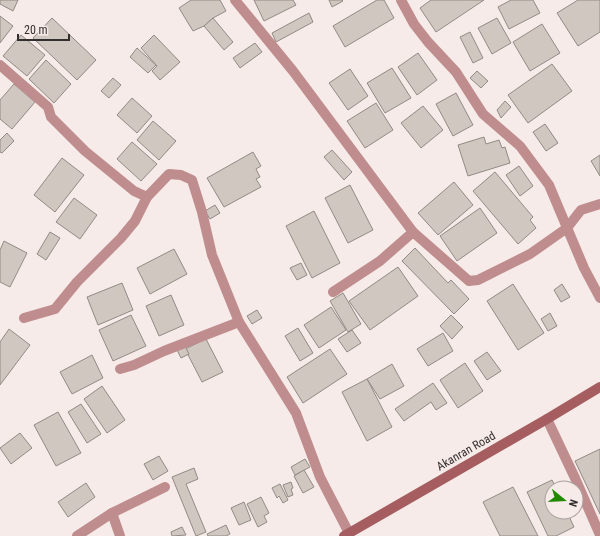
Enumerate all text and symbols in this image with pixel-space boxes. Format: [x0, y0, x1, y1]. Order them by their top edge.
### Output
scale bar [18, 16, 69, 42]
text: 20 m [24, 23, 48, 37]
street label: Akanran Road [434, 428, 498, 473]
north arrow [544, 480, 584, 520]
text: N [566, 498, 580, 508]

